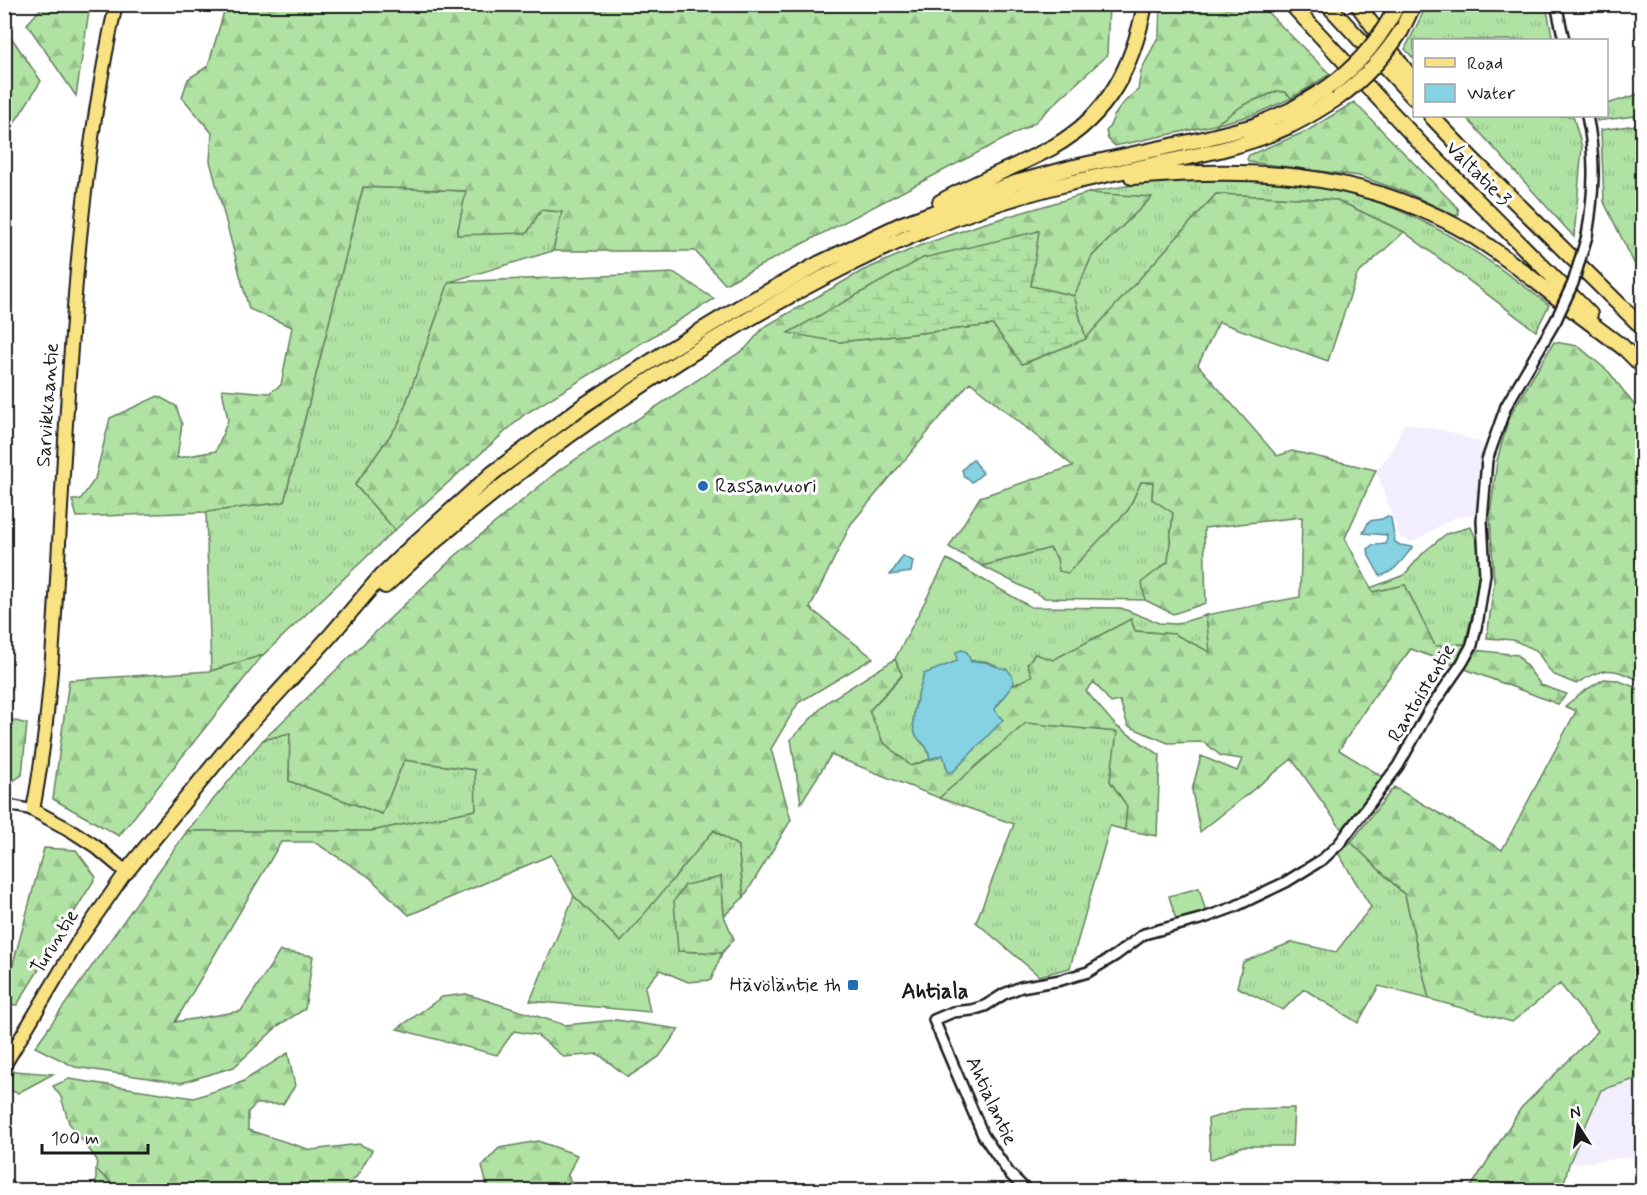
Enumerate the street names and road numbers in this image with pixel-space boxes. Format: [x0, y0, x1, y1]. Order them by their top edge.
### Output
street label: Valtatie 3 [1439, 135, 1517, 213]
street label: Sarvikkaantie [30, 342, 66, 468]
street label: Rantoistentie [1382, 638, 1462, 747]
street label: Turuntie [25, 904, 86, 980]
street label: Ahtialantie [959, 1052, 1023, 1150]

